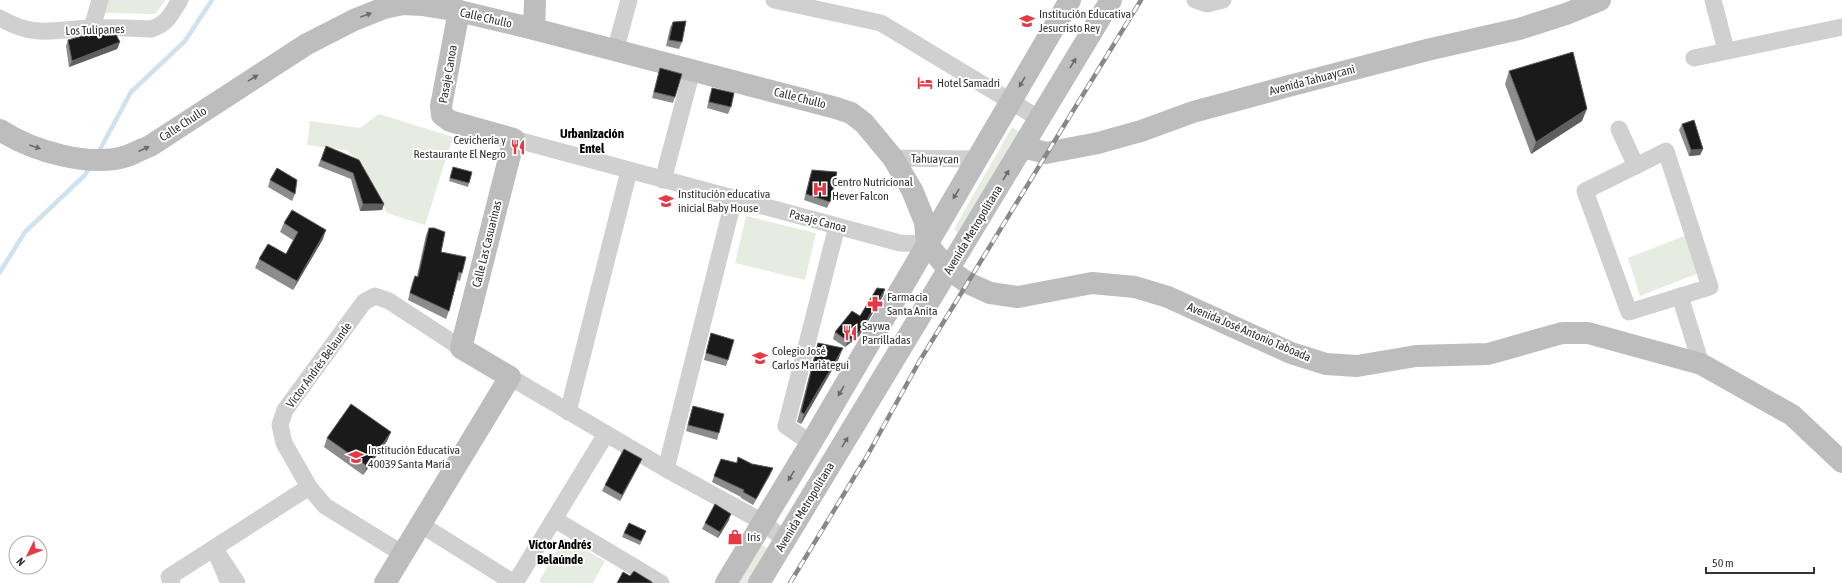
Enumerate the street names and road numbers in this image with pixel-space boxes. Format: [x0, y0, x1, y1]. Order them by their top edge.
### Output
street label: Calle Chullo [458, 5, 514, 31]
street label: Los Tulipanes [65, 22, 125, 38]
street label: Pasaje Canoa [436, 44, 460, 104]
street label: Avenida Tahuaycani [1268, 62, 1356, 98]
street label: Calle Chullo [772, 85, 828, 111]
street label: Calle Chullo [157, 103, 209, 144]
street label: Tahuaycan [911, 152, 959, 166]
street label: Avenida Metropolitana [941, 183, 1005, 277]
street label: Calle Las Casuarinas [469, 199, 505, 289]
street label: Pasaje Canoa [788, 207, 848, 235]
street label: Avenida José Antonio Taboada [1185, 300, 1313, 364]
street label: Víctor Andrés Belaunde [283, 320, 355, 410]
street label: Avenida Metropolitana [773, 460, 837, 554]

